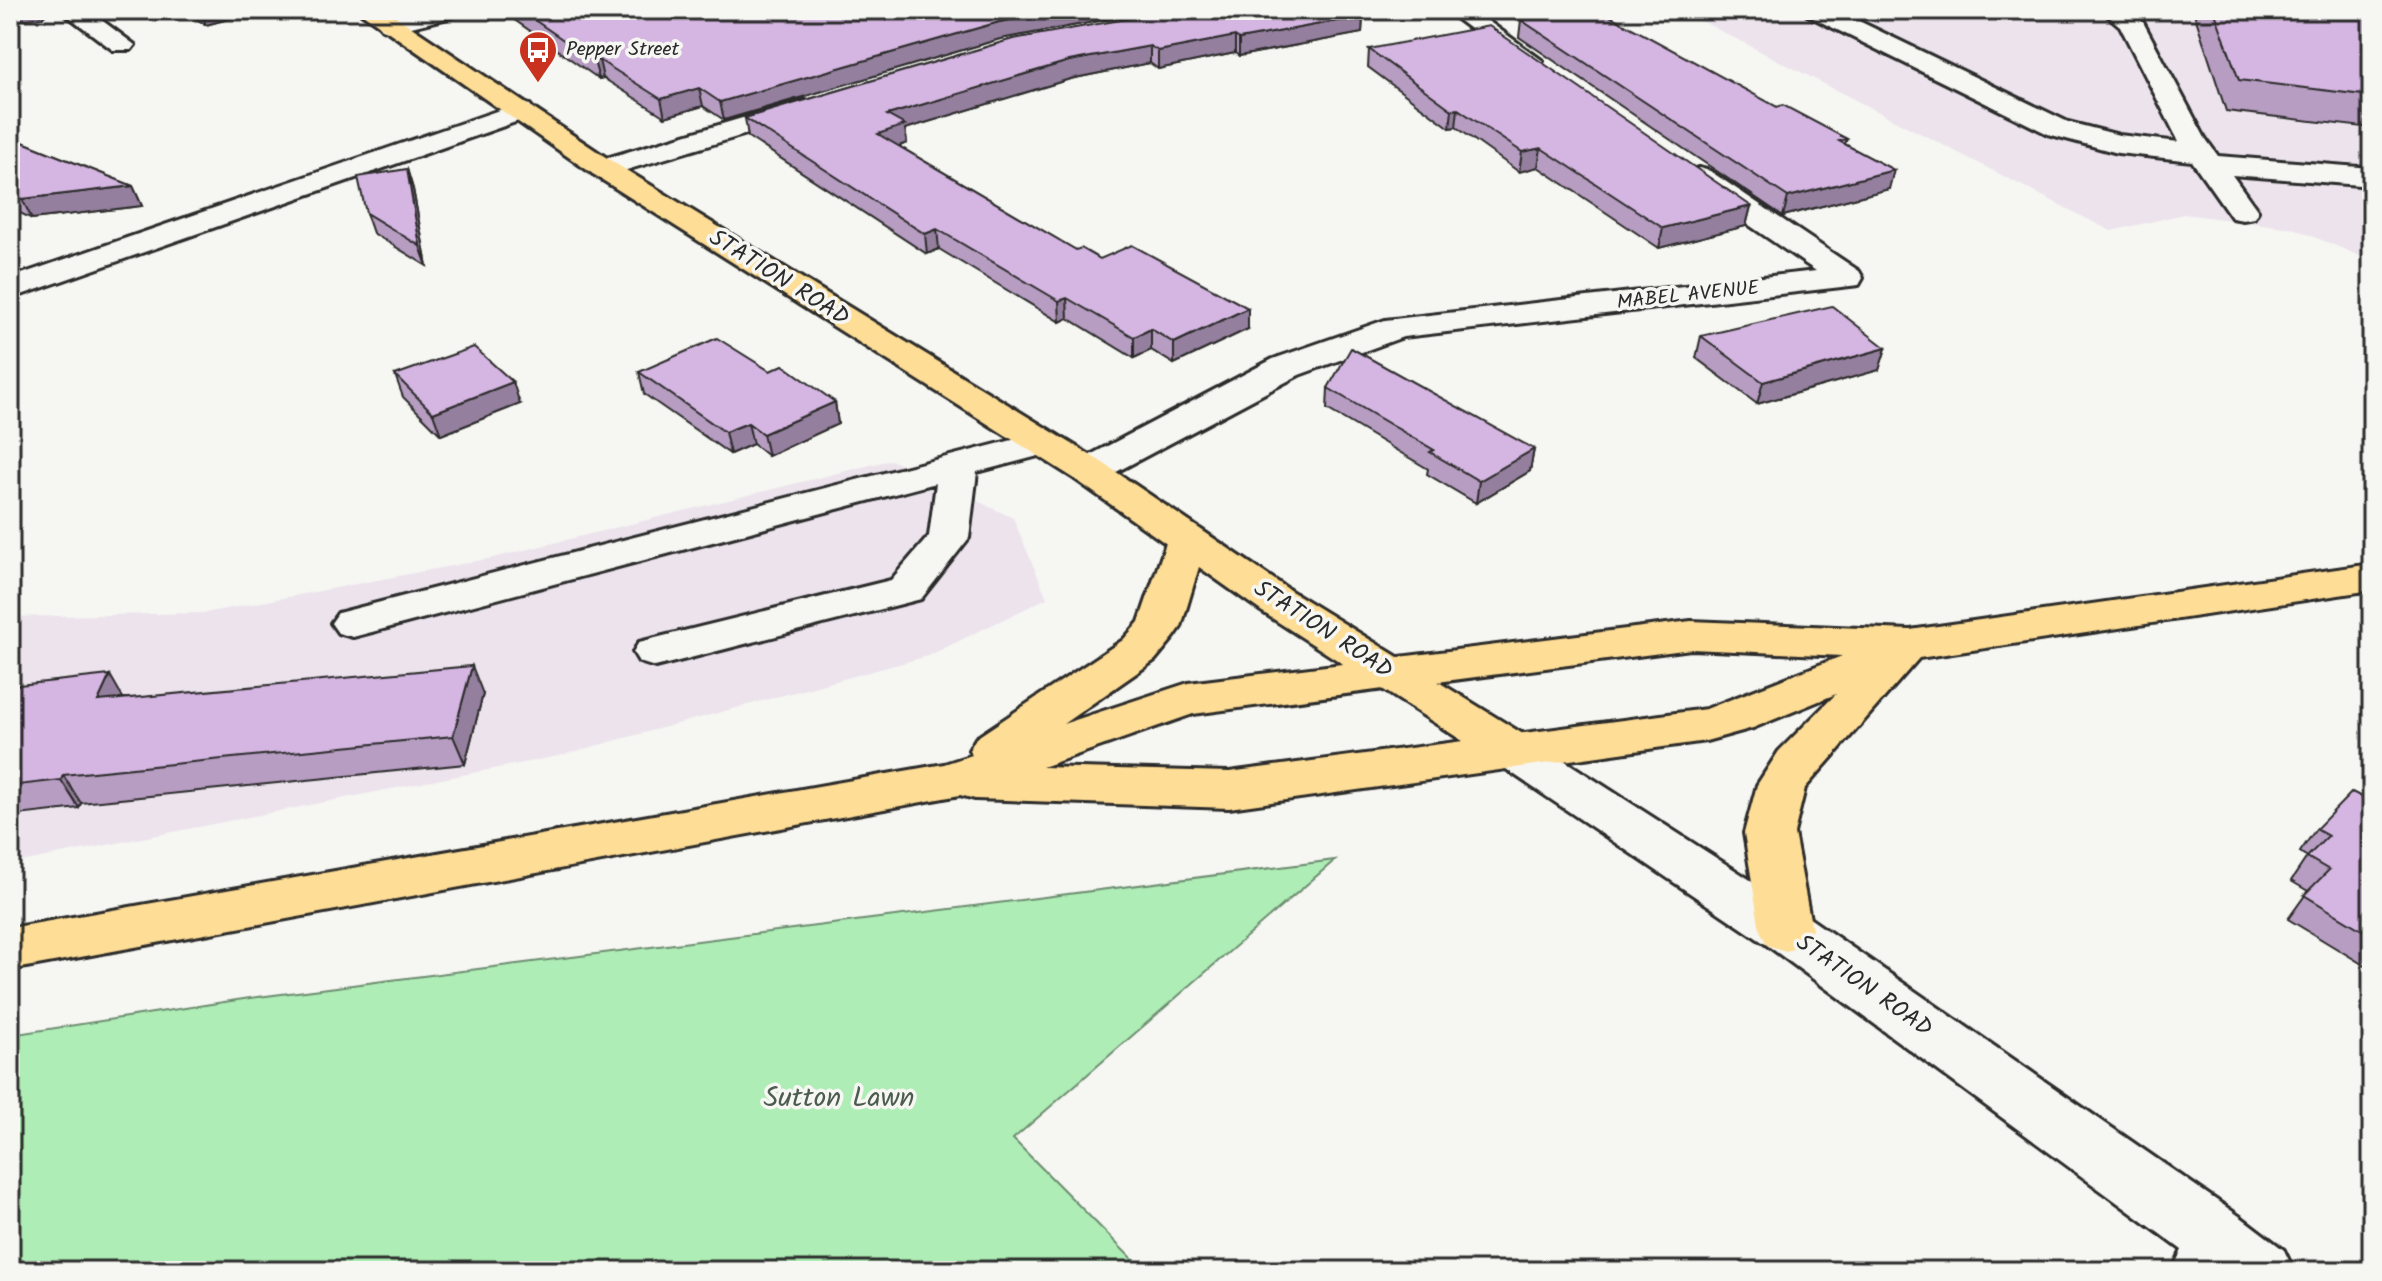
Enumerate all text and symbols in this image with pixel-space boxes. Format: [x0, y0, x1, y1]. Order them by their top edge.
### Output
bus stop icon: Pepper Street [517, 29, 559, 84]
place label: Pepper Street [566, 34, 680, 66]
street label: STATION ROAD [701, 219, 857, 337]
street label: MABEL AVENUE [1615, 272, 1762, 319]
street label: STATION ROAD [1245, 570, 1401, 690]
street label: STATION ROAD [1787, 924, 1941, 1048]
park label: Sutton Lawn [763, 1076, 915, 1121]

